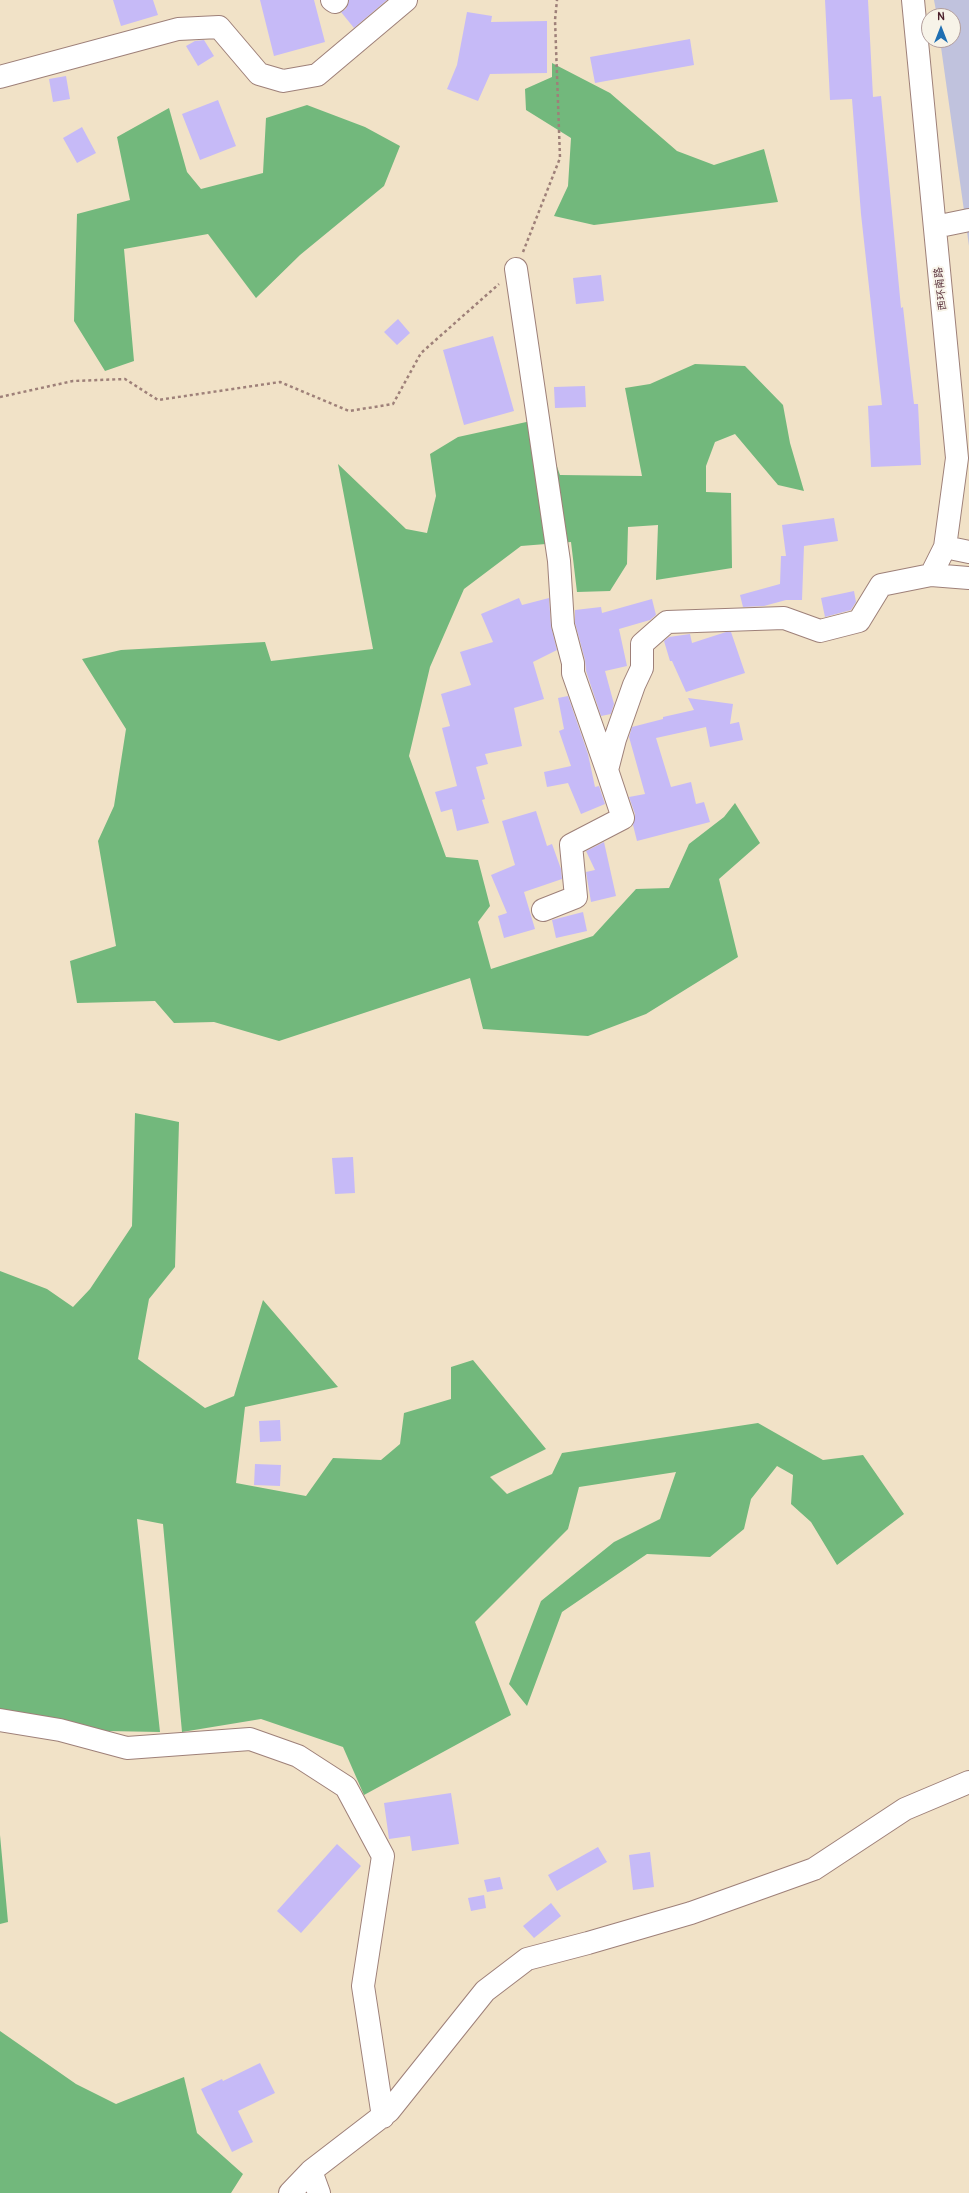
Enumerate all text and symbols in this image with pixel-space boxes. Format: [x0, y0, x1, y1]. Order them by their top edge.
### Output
north arrow [921, 8, 961, 48]
text: N [937, 10, 945, 23]
street label: 西环南路 [932, 266, 950, 312]

